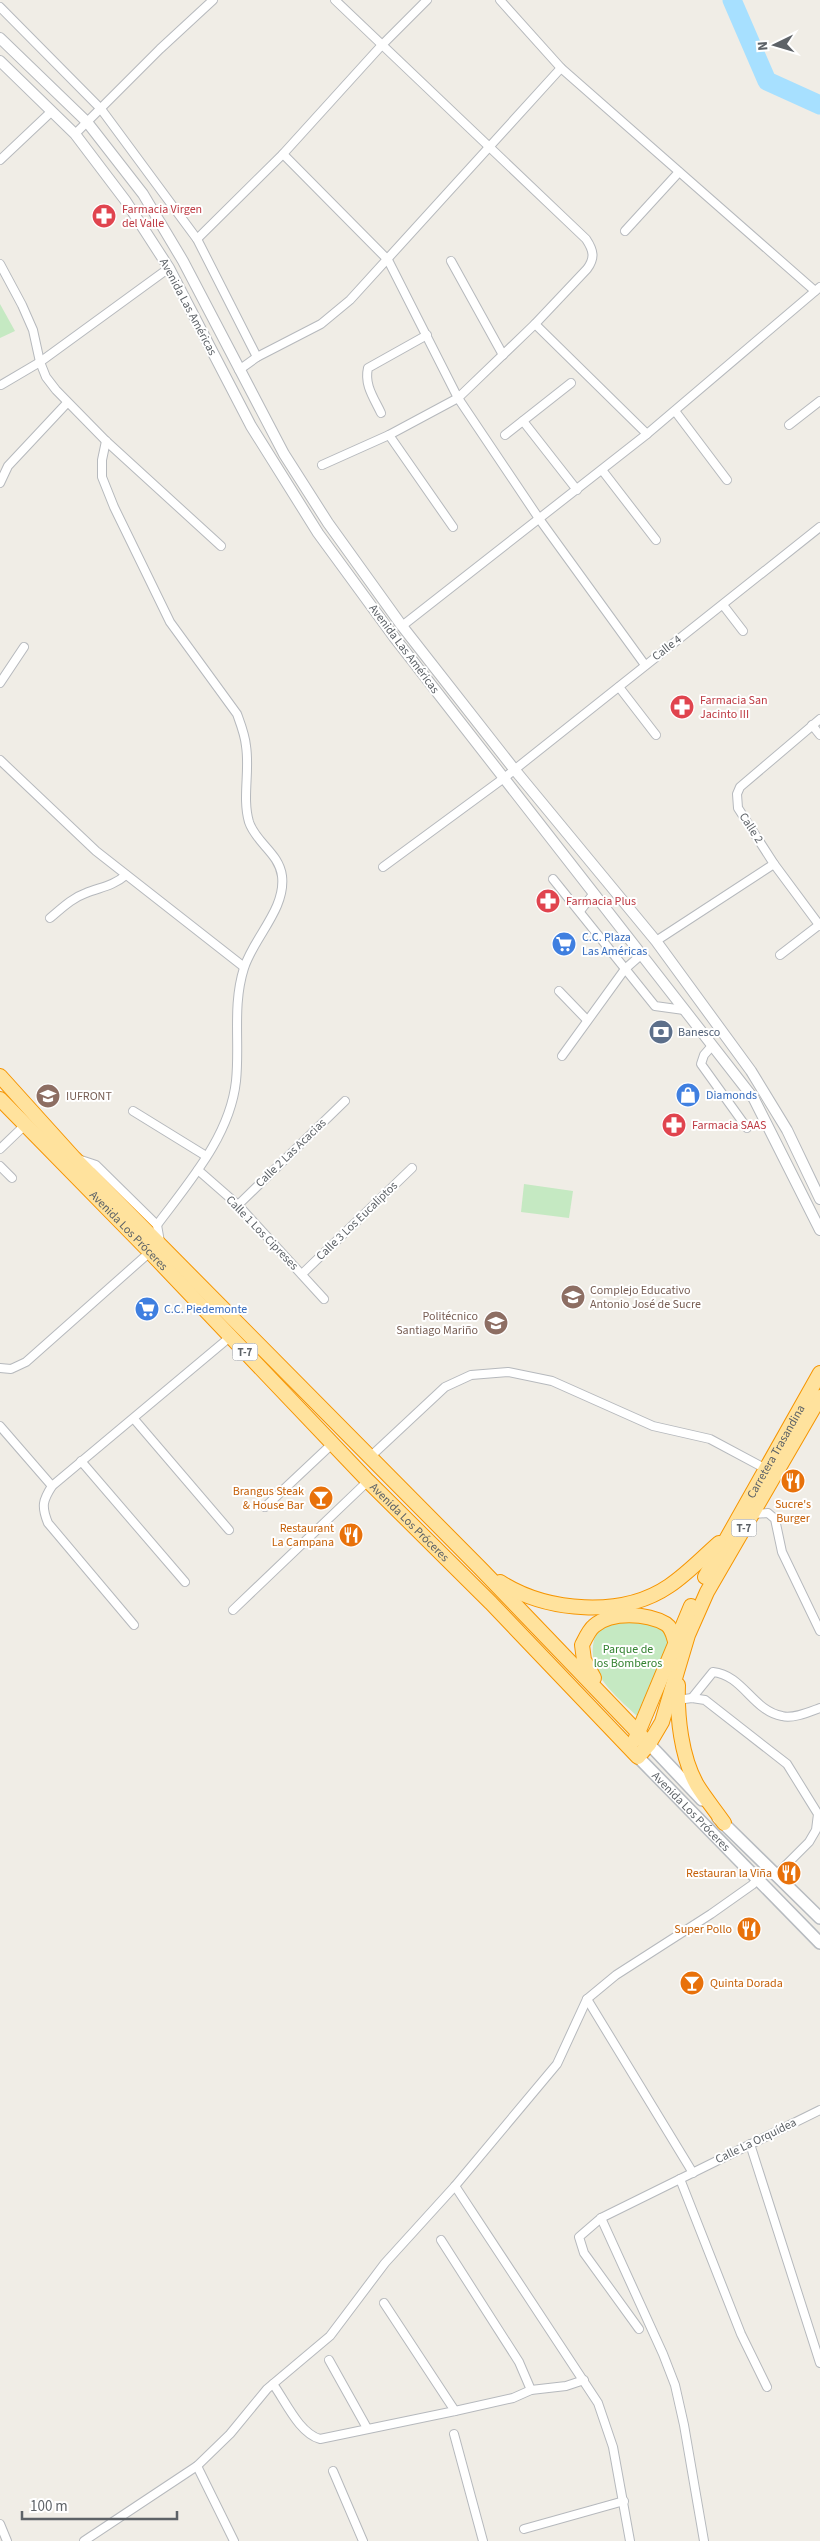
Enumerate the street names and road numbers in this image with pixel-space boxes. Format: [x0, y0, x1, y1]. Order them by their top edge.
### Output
street label: Avenida Las Américas [155, 255, 221, 359]
street label: Avenida Las Américas [365, 601, 443, 697]
street label: Calle 4 [649, 631, 685, 665]
street label: Calle 2 [735, 809, 767, 847]
street label: Calle 2 Las Acacias [252, 1115, 330, 1191]
street label: Calle 3 Los Eucaliptos [312, 1178, 402, 1264]
street label: Avenida Los Próceres [86, 1187, 172, 1274]
street label: Calle 1 Los Cipreses [222, 1192, 302, 1274]
road number: T-7 [232, 1344, 258, 1360]
street label: Carretera Trasandina [743, 1402, 809, 1501]
street label: Avenida Los Próceres [366, 1479, 453, 1566]
road number: T-7 [732, 1520, 756, 1536]
street label: Avenida Los Próceres [648, 1768, 734, 1855]
street label: Calle La Orquídea [713, 2114, 799, 2168]

